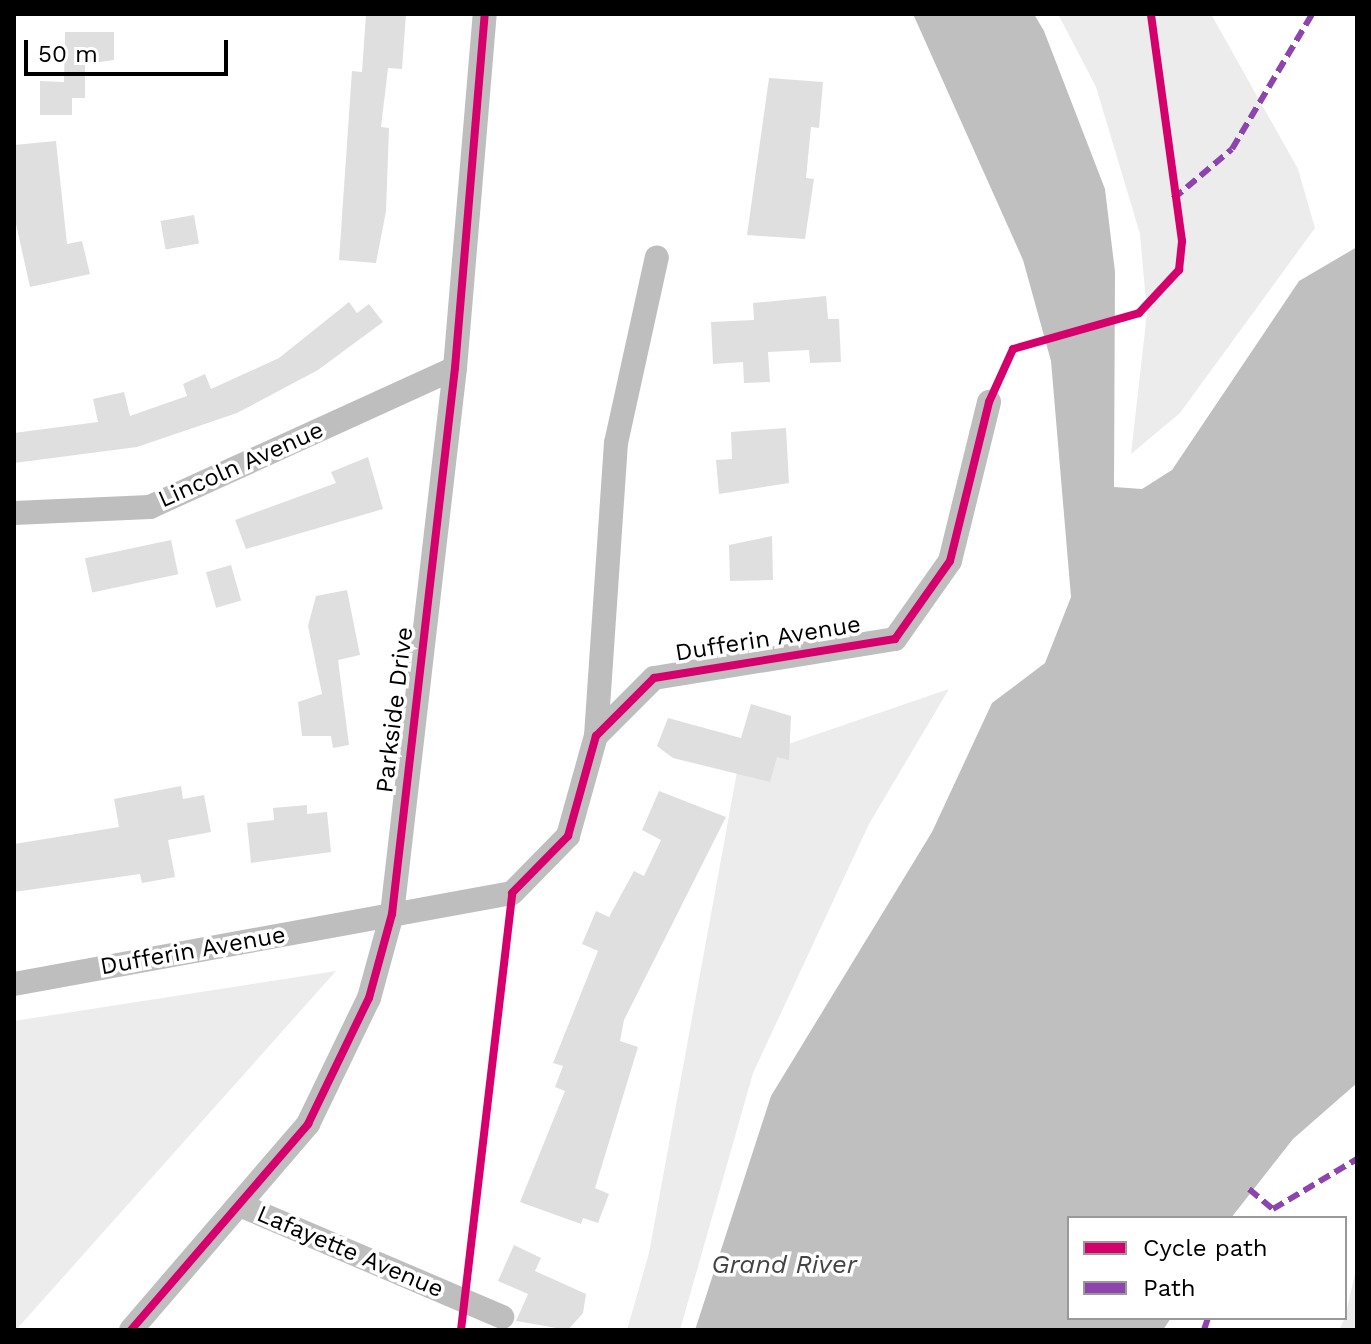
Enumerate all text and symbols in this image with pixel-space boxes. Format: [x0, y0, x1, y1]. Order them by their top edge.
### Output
scale bar [28, 24, 232, 74]
text: 50 m [38, 40, 98, 68]
street label: Lincoln Avenue [154, 416, 328, 514]
street label: Dufferin Avenue [673, 610, 863, 668]
street label: Parkside Drive [371, 625, 419, 795]
street label: Dufferin Avenue [98, 920, 288, 982]
street label: Lafayette Avenue [252, 1200, 448, 1304]
legend [1067, 1216, 1347, 1320]
text: Cycle path [1143, 1234, 1268, 1262]
water label: Grand River [711, 1249, 857, 1281]
text: Path [1143, 1274, 1196, 1302]

